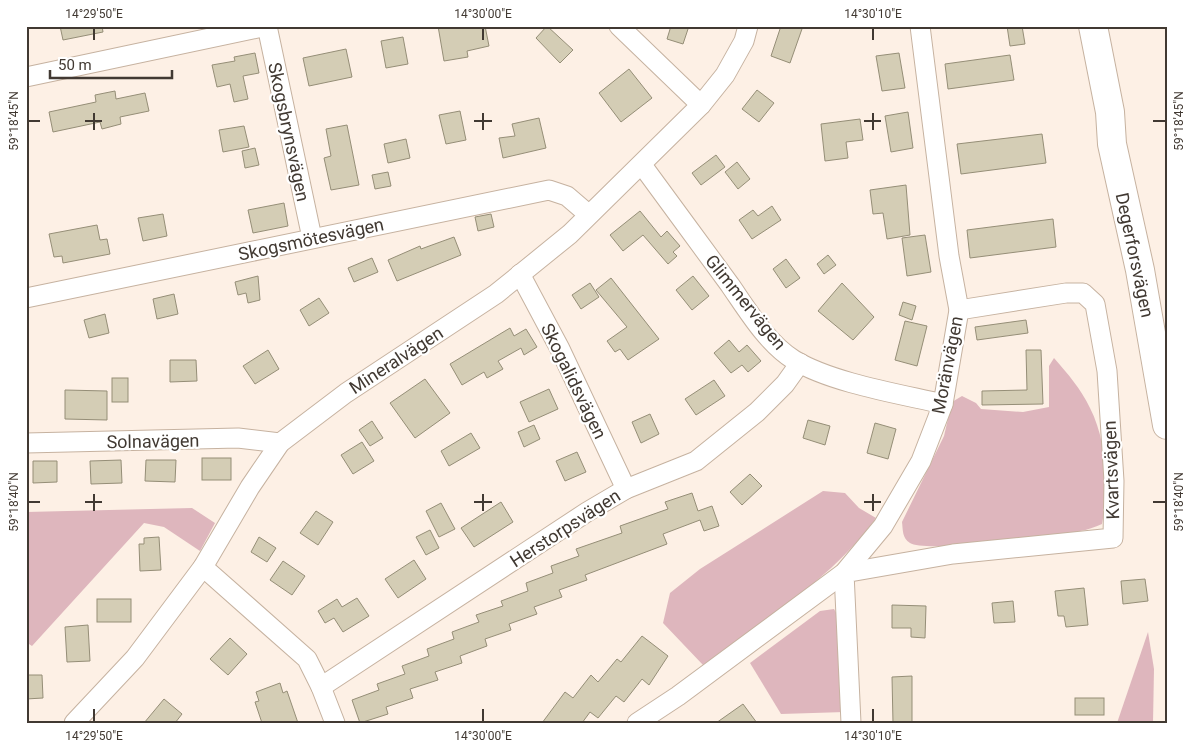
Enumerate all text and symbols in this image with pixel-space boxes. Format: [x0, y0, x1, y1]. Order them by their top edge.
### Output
text: 14°29'50"E [65, 7, 123, 21]
text: 14°30'00"E [454, 7, 512, 21]
text: 14°30'10"E [844, 7, 902, 21]
scale bar [50, 48, 172, 80]
text: 50 m [58, 56, 92, 74]
street label: Skogsbrynsvägen [264, 61, 314, 203]
text: 59°18'45"N [7, 91, 21, 151]
text: 59°18'45"N [1172, 91, 1186, 151]
street label: Degerforsvägen [1112, 191, 1158, 319]
street label: Skogsmötesvägen [236, 213, 386, 265]
street label: Glimmervägen [701, 250, 791, 354]
street label: Moränvägen [927, 314, 967, 416]
street label: Skogalidsvägen [537, 320, 611, 442]
street label: Mineralvägen [345, 322, 447, 398]
street label: Kvartsvägen [1099, 420, 1123, 520]
street label: Solnavägen [106, 430, 200, 452]
text: 59°18'40"N [7, 472, 21, 532]
text: 59°18'40"N [1172, 472, 1186, 532]
street label: Herstorpsvägen [506, 485, 624, 571]
text: 14°29'50"E [65, 729, 123, 743]
text: 14°30'00"E [454, 729, 512, 743]
text: 14°30'10"E [844, 729, 902, 743]

